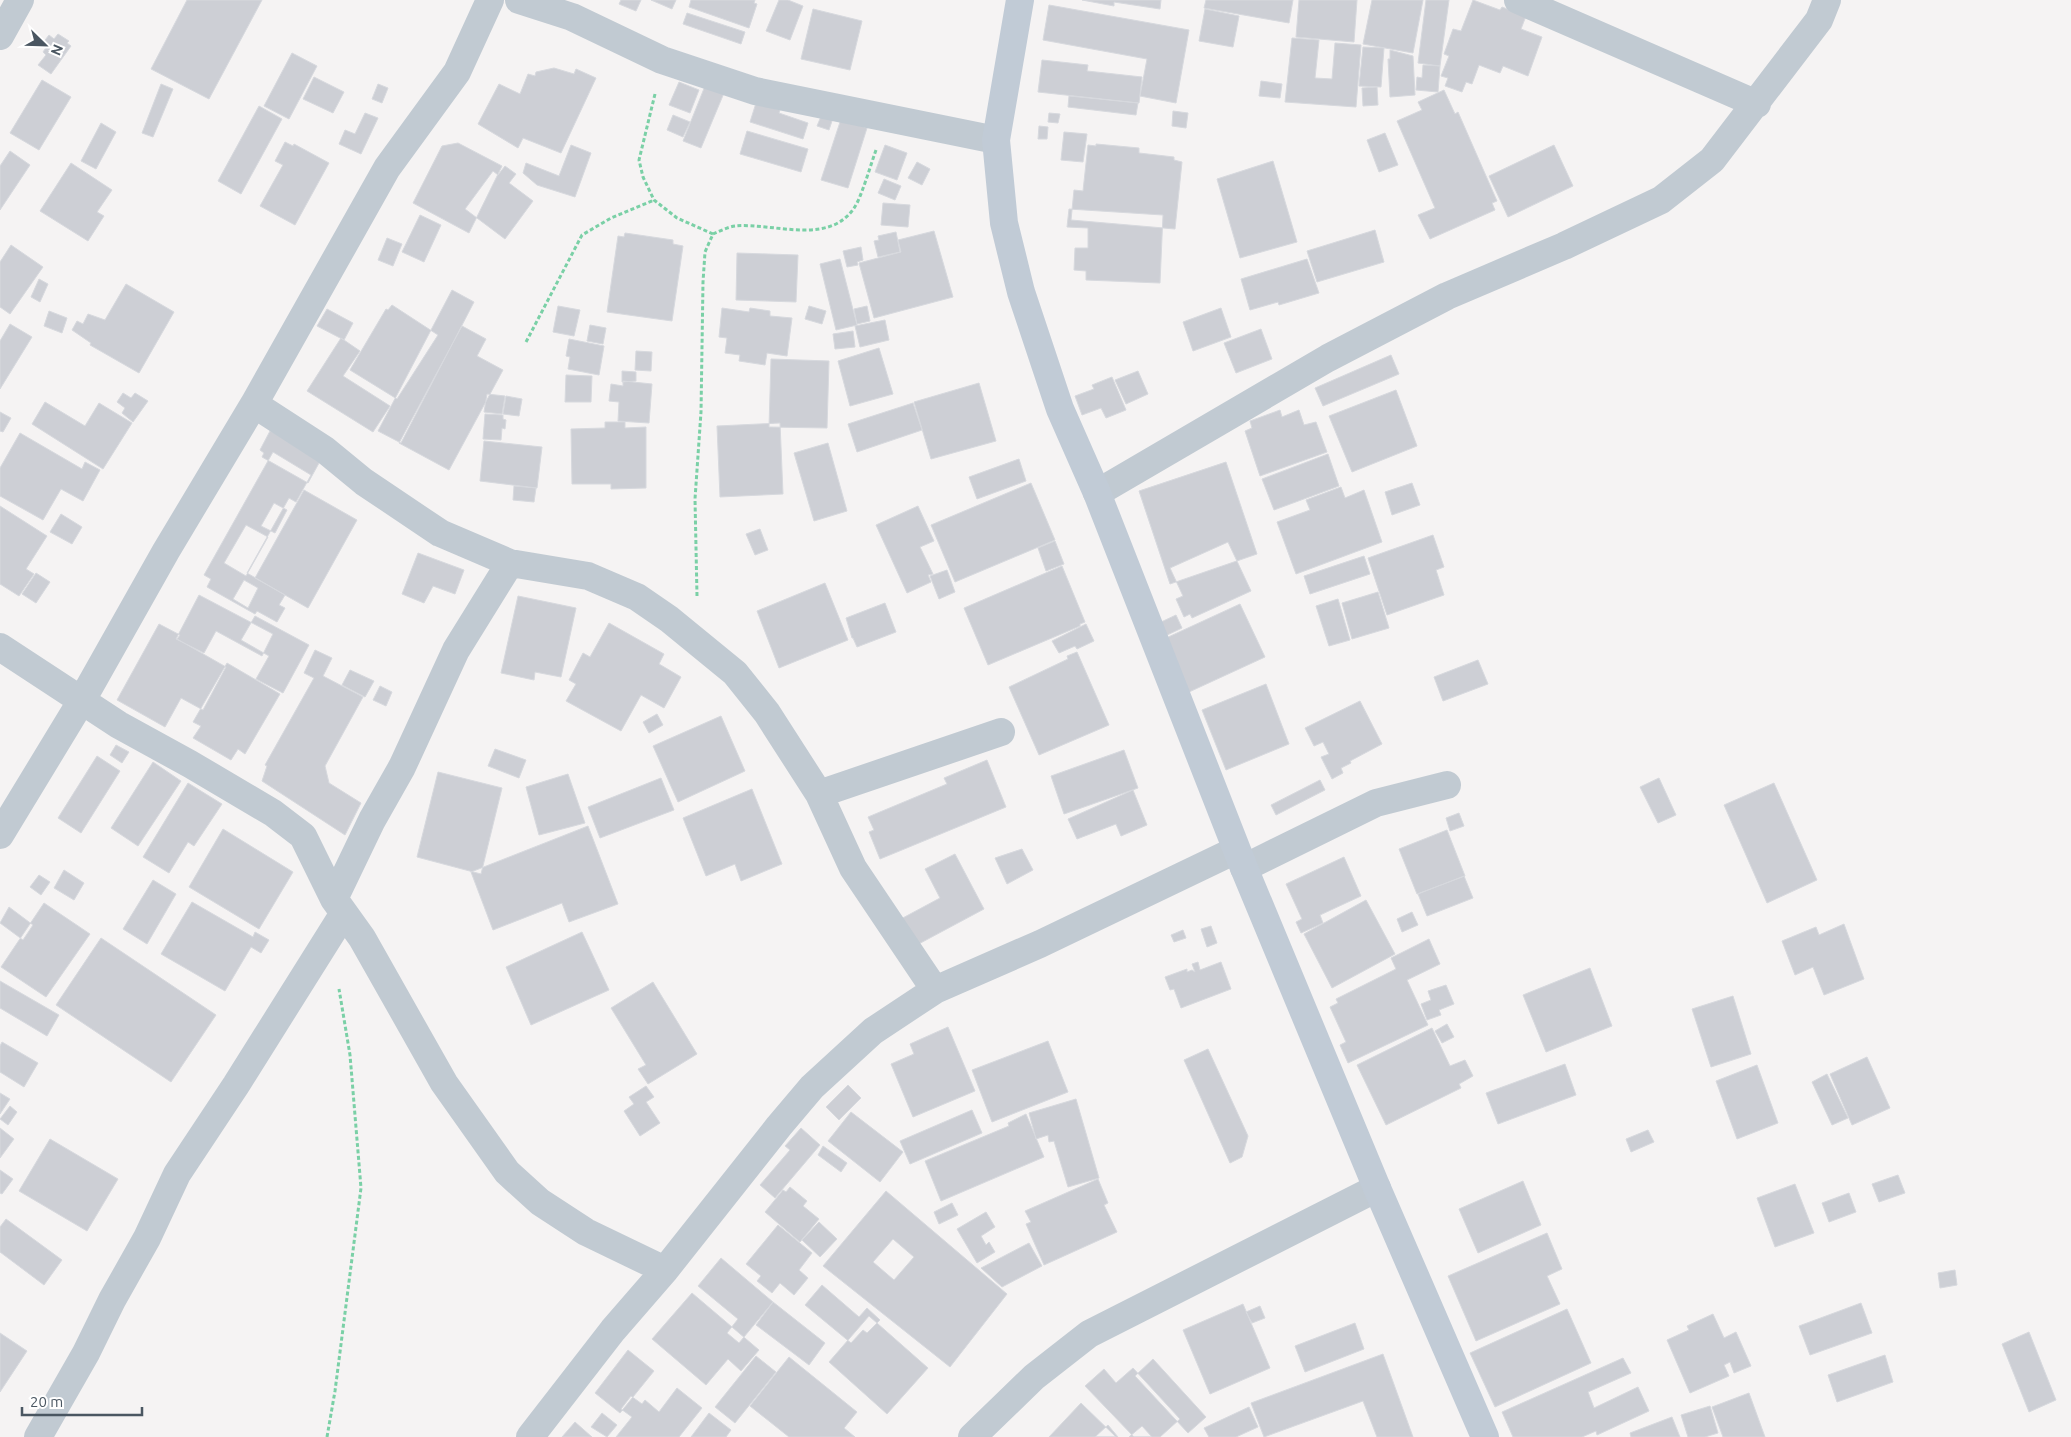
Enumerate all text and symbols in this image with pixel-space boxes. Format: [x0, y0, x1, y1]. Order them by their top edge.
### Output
north arrow [20, 20, 70, 70]
text: N [48, 42, 66, 58]
scale bar [22, 1384, 142, 1416]
text: 20 m [30, 1393, 63, 1410]

